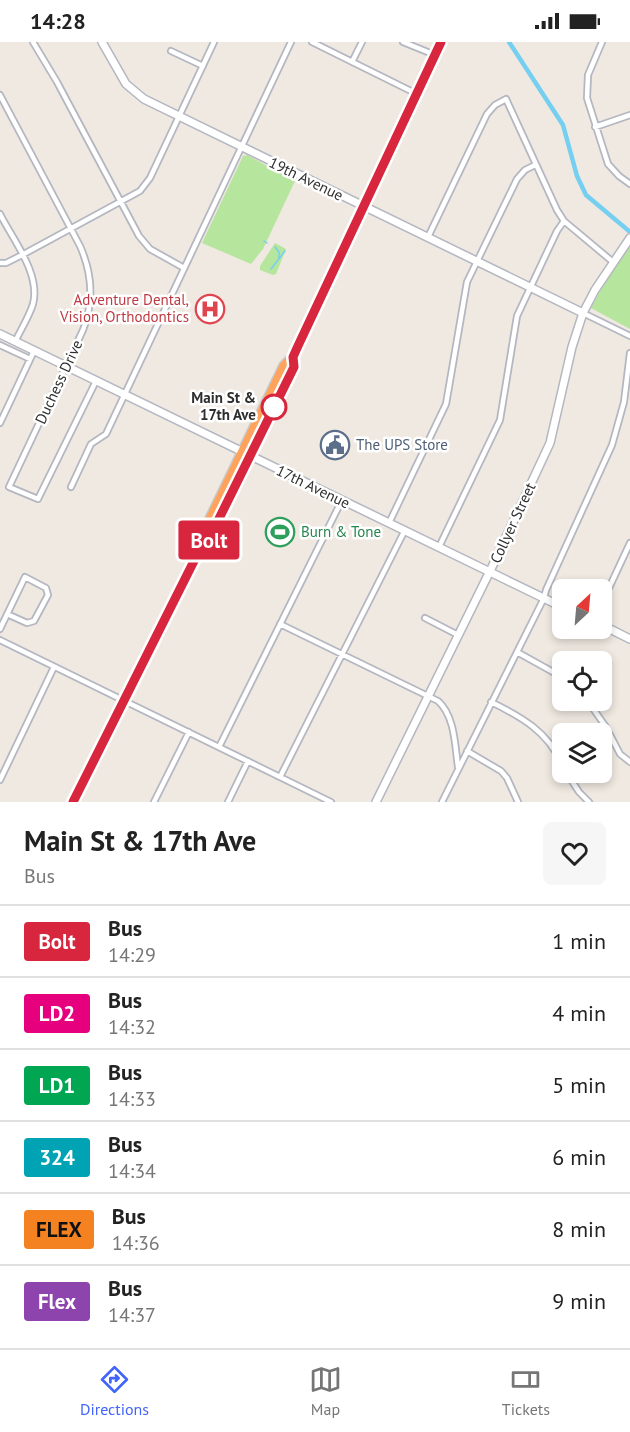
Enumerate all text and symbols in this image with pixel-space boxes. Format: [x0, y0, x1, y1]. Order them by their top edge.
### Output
text: 14:28 [30, 7, 86, 35]
street label: 19th Avenue [266, 152, 346, 205]
place label: Adventure Dental, Vision, Orthodontics [59, 290, 189, 326]
hospital icon: Adventure Dental, Vision, Orthodontics [194, 293, 226, 325]
street label: Duchess Drive [31, 337, 86, 427]
place label: Main St & 17th Ave [191, 388, 256, 424]
marker: Main St & 17th Ave [261, 394, 287, 420]
public building icon: The UPS Store [319, 429, 351, 461]
place label: The UPS Store [356, 435, 448, 454]
street label: 17th Avenue [273, 461, 353, 513]
street label: Collyer Street [486, 479, 539, 566]
sports icon: Burn & Tone [264, 516, 296, 548]
line badge: Bolt [167, 520, 251, 560]
place label: Burn & Tone [301, 522, 381, 541]
text: Bolt [190, 527, 228, 554]
north arrow [552, 579, 612, 639]
map controls [552, 579, 612, 783]
button: locate [552, 651, 612, 711]
button: layers [552, 723, 612, 783]
text: Main St & 17th Ave [24, 822, 256, 859]
button: heart [543, 822, 606, 885]
text: Bus [24, 863, 55, 889]
text: Bus [108, 914, 142, 942]
text: 1 min [552, 927, 606, 955]
text: Bolt [38, 928, 76, 955]
text: 14:29 [108, 942, 156, 968]
text: Bus [108, 986, 142, 1014]
text: 4 min [552, 999, 606, 1027]
text: LD2 [39, 1000, 75, 1027]
text: 14:32 [108, 1014, 156, 1040]
text: Bus [108, 1058, 142, 1086]
text: 5 min [552, 1071, 606, 1099]
text: LD1 [39, 1072, 75, 1099]
text: 14:33 [108, 1086, 156, 1112]
text: Bus [108, 1130, 142, 1158]
text: 6 min [552, 1143, 606, 1171]
text: 324 [39, 1144, 75, 1171]
text: 14:34 [108, 1158, 156, 1184]
text: Bus [112, 1202, 146, 1230]
text: 8 min [552, 1215, 606, 1243]
text: FLEX [36, 1216, 82, 1243]
text: 14:36 [112, 1230, 160, 1256]
text: Bus [108, 1274, 142, 1302]
text: 9 min [552, 1287, 606, 1315]
text: Flex [38, 1288, 76, 1315]
text: 14:37 [108, 1302, 156, 1328]
tab: Directions [80, 1363, 149, 1419]
tab: Map [309, 1363, 342, 1419]
tab: Tickets [502, 1363, 550, 1419]

